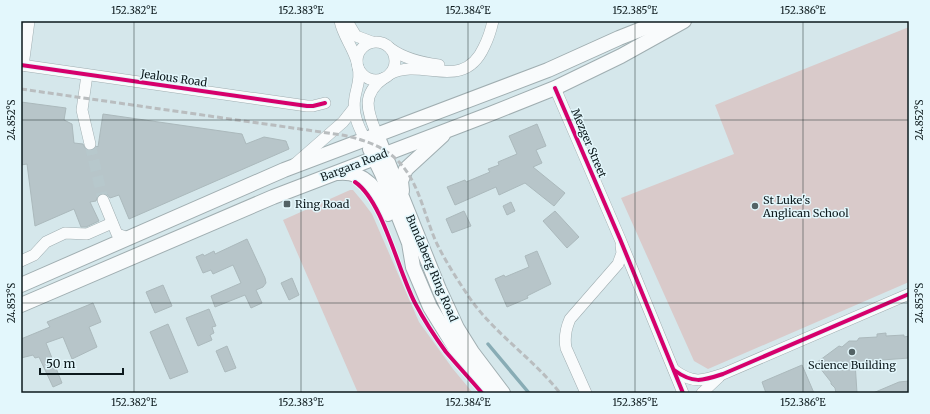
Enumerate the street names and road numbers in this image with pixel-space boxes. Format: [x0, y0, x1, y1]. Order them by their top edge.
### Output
street label: Jealous Road [139, 66, 208, 90]
street label: Mezger Street [568, 106, 610, 180]
street label: Bargara Road [318, 146, 390, 184]
street label: Bundaberg Ring Road [403, 212, 461, 324]

